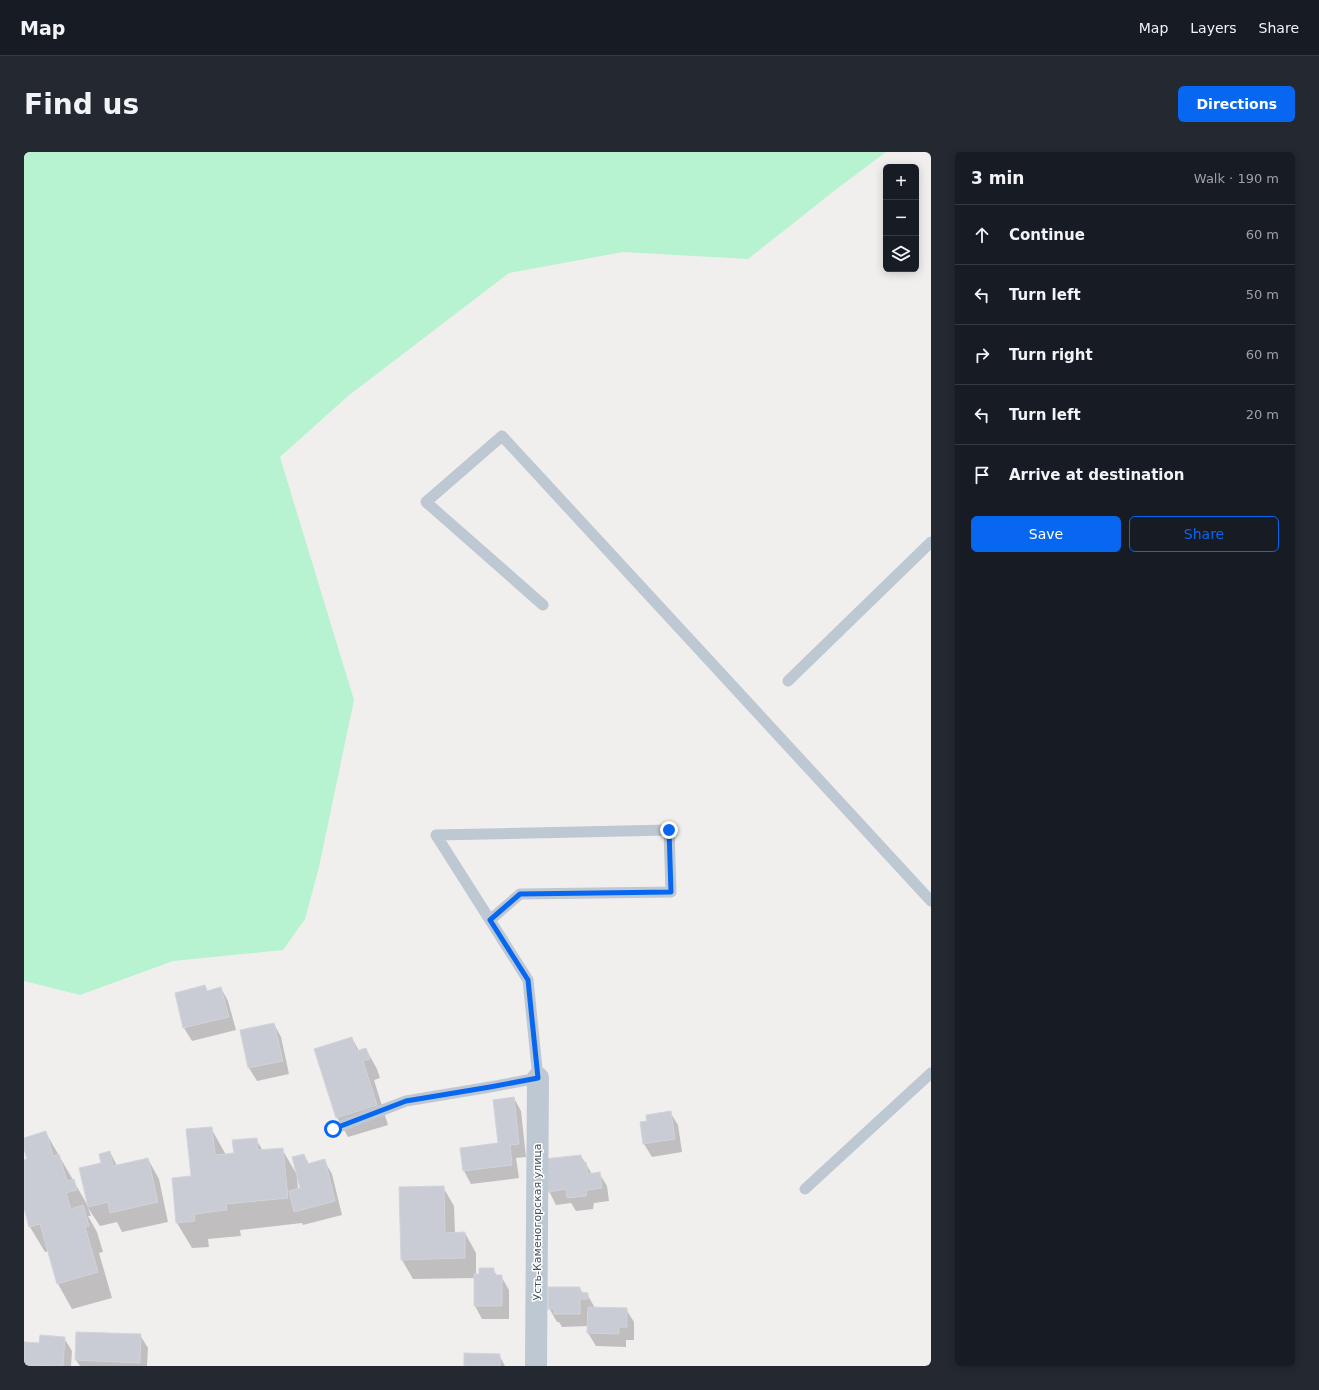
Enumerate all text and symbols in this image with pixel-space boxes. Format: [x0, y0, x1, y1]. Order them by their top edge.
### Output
text: Map [20, 17, 65, 39]
text: Map [1139, 20, 1168, 36]
text: Layers [1190, 20, 1237, 36]
text: Share [1259, 20, 1299, 36]
button: Directions [1178, 86, 1295, 122]
text: Find us [24, 88, 139, 121]
map controls [883, 164, 919, 272]
button: + [883, 164, 919, 200]
text: 3 min [971, 168, 1024, 188]
text: Walk · 190 m [1194, 171, 1279, 186]
button: − [883, 200, 919, 236]
icon: ahead [971, 224, 993, 246]
text: Continue [1009, 226, 1085, 244]
text: 60 m [1246, 227, 1279, 242]
button: layers [883, 236, 919, 272]
icon: left [971, 284, 993, 306]
text: Turn left [1009, 286, 1081, 304]
text: 50 m [1246, 287, 1279, 302]
icon: right [971, 344, 993, 366]
text: Turn right [1009, 346, 1093, 364]
text: 60 m [1246, 347, 1279, 362]
icon: left [971, 404, 993, 426]
text: Turn left [1009, 406, 1081, 424]
text: 20 m [1246, 407, 1279, 422]
icon: arrive [971, 464, 993, 486]
text: Arrive at destination [1009, 466, 1184, 484]
button: Save [971, 516, 1121, 552]
button: Share [1129, 516, 1279, 552]
route end [660, 821, 678, 839]
route start [324, 1120, 342, 1138]
street label: Усть-Каменогорская улица [531, 1143, 544, 1301]

